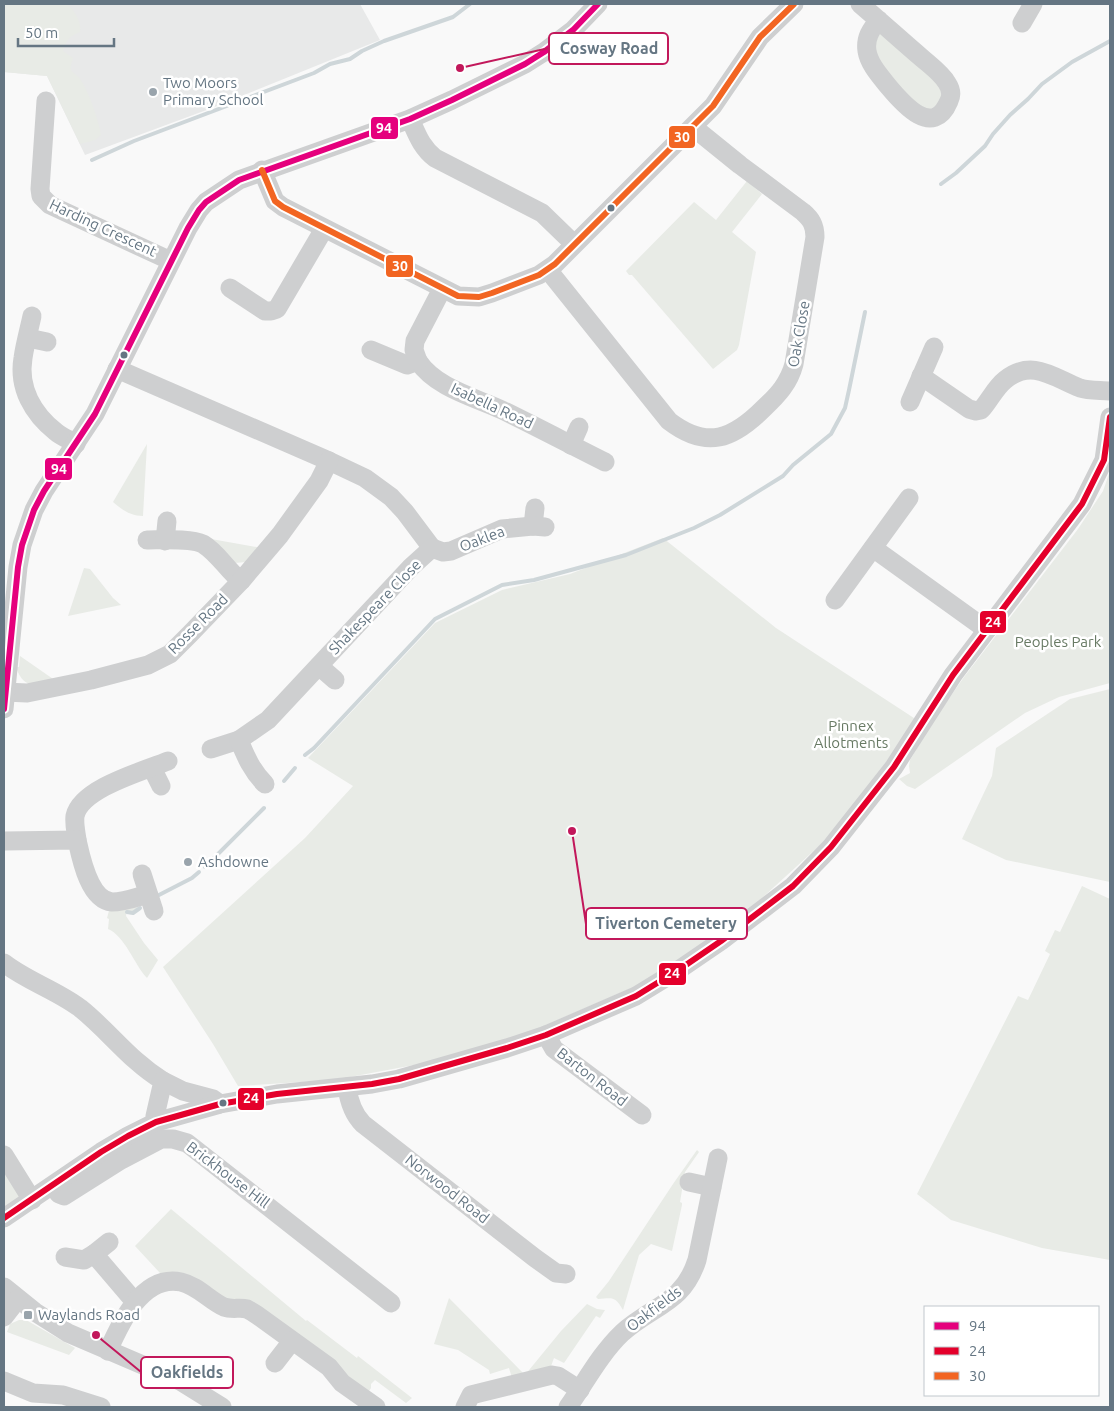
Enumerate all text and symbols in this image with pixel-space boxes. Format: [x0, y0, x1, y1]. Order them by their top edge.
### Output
scale bar [18, 15, 114, 47]
text: 50 m [25, 24, 58, 41]
callout: Cosway Road [549, 33, 668, 64]
text: Cosway Road [560, 39, 658, 57]
place label: Two Moors Primary School [163, 74, 264, 108]
marker: Two Moors Primary School [147, 86, 159, 98]
line badge: 94 [370, 116, 399, 140]
text: 94 [376, 120, 392, 136]
line badge: 30 [668, 125, 696, 149]
text: 30 [674, 129, 690, 145]
street label: Harding Crescent [47, 195, 160, 260]
unlabelled marker [606, 203, 616, 213]
line badge: 30 [385, 254, 414, 278]
text: 30 [392, 258, 408, 274]
street label: Oak Close [784, 299, 813, 368]
unlabelled marker [119, 350, 129, 360]
street label: Isabella Road [448, 379, 536, 432]
line badge: 94 [44, 457, 73, 481]
text: 94 [51, 461, 67, 477]
street label: Oaklea [457, 522, 507, 555]
street label: Shakespeare Close [325, 556, 424, 658]
street label: Rosse Road [164, 590, 231, 657]
line badge: 24 [979, 610, 1007, 634]
text: 24 [985, 614, 1001, 630]
park label: Peoples Park [1015, 633, 1102, 650]
park label: Pinnex Allotments [814, 717, 888, 751]
place label: Ashdowne [198, 853, 269, 870]
marker: Ashdowne [182, 856, 194, 868]
callout: Tiverton Cemetery [586, 908, 747, 939]
text: Tiverton Cemetery [595, 914, 737, 932]
line badge: 24 [658, 962, 687, 986]
text: 24 [664, 965, 680, 981]
street label: Barton Road [554, 1044, 631, 1109]
line badge: 24 [237, 1087, 265, 1111]
text: 24 [243, 1090, 259, 1106]
unlabelled marker [218, 1098, 228, 1108]
street label: Brickhouse Hill [183, 1138, 273, 1211]
street label: Norwood Road [402, 1151, 493, 1227]
street label: Oakfields [623, 1283, 684, 1335]
place label: Waylands Road [38, 1306, 140, 1323]
legend [924, 1306, 1099, 1396]
marker: Waylands Road [22, 1309, 34, 1321]
text: 94 [969, 1317, 986, 1334]
text: 24 [969, 1342, 986, 1359]
callout: Oakfields [141, 1357, 233, 1388]
text: Oakfields [151, 1363, 223, 1381]
text: 30 [969, 1367, 986, 1384]

